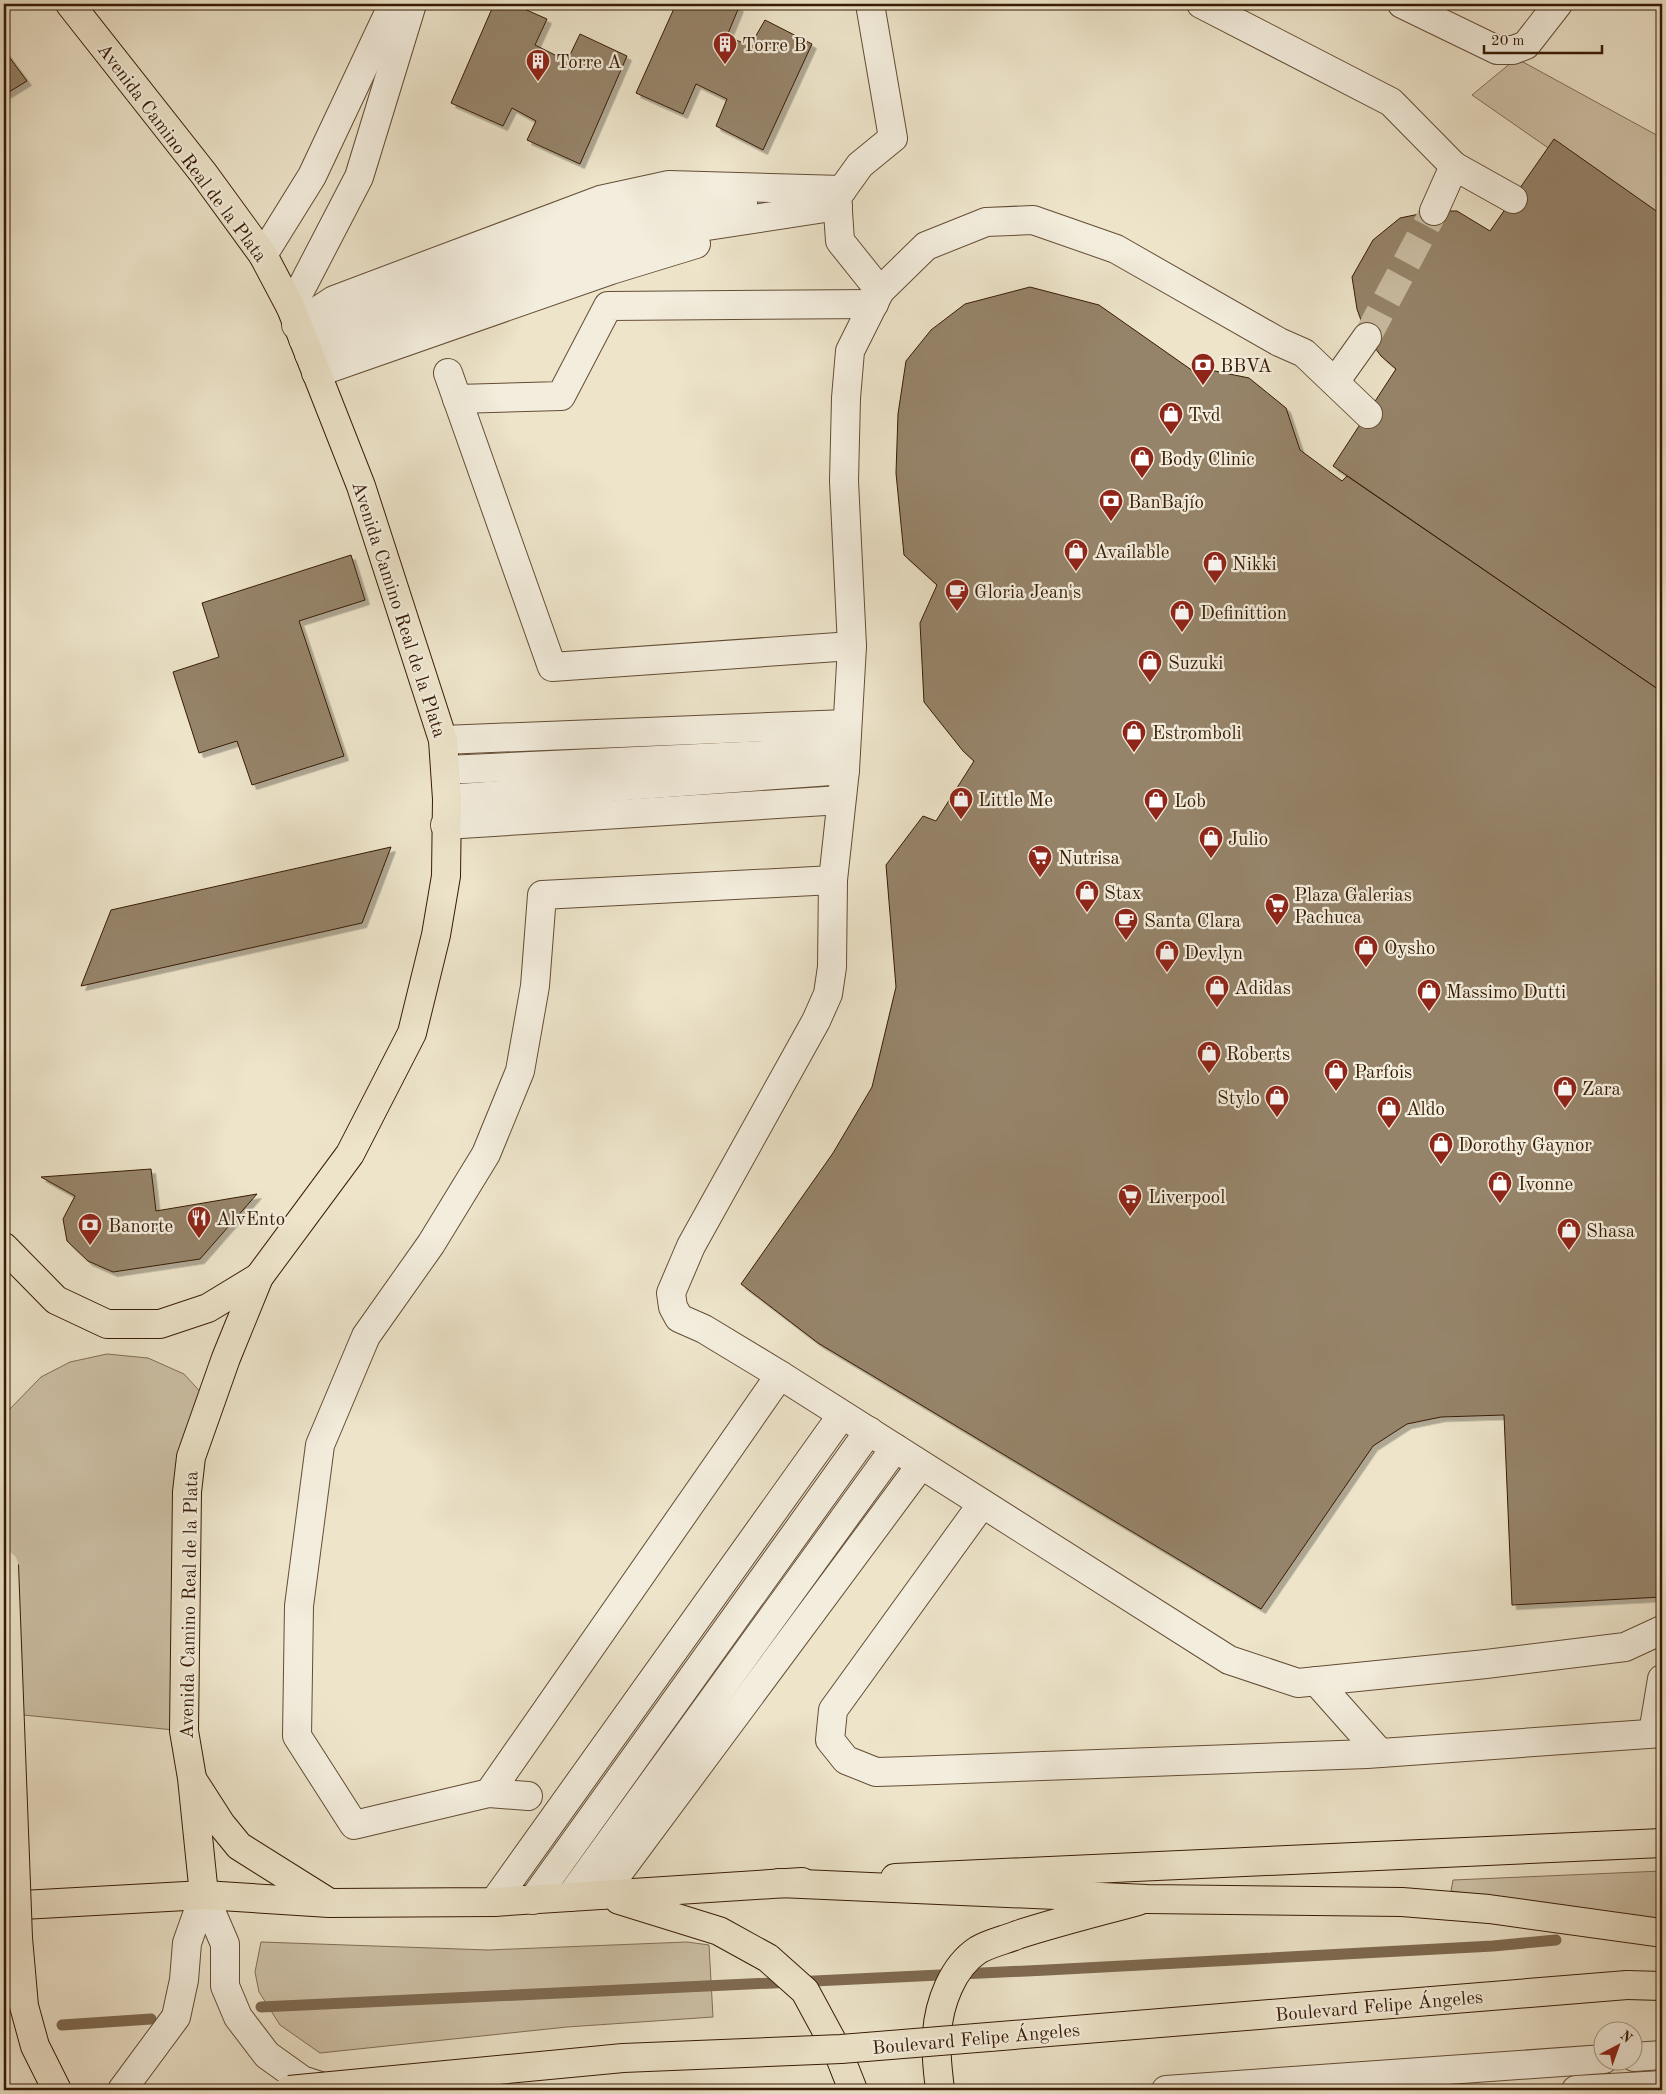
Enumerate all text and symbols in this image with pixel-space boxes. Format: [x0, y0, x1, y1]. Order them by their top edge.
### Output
scale bar [1484, 22, 1601, 54]
building icon: Torre B [712, 31, 738, 65]
text: 20 m [1491, 34, 1525, 49]
place label: Torre B [742, 37, 806, 56]
street label: Avenida Camino Real de la Plata [93, 41, 270, 267]
building icon: Torre A [525, 48, 551, 82]
place label: Torre A [556, 54, 622, 73]
bank icon: BBVA [1190, 352, 1216, 386]
place label: BBVA [1220, 358, 1273, 377]
shop icon: Tvd [1158, 401, 1184, 435]
place label: Tvd [1188, 407, 1221, 426]
shop icon: Body Clinic [1129, 445, 1155, 479]
place label: Body Clinic [1160, 451, 1255, 470]
street label: Avenida Camino Real de la Plata [347, 479, 448, 741]
bank icon: BanBajío [1098, 488, 1124, 522]
place label: BanBajío [1128, 494, 1204, 513]
shop icon: Available [1063, 538, 1089, 572]
place label: Available [1094, 544, 1169, 563]
shop icon: Nikki [1202, 550, 1228, 584]
place label: Nikki [1232, 556, 1277, 575]
cafe icon: Gloria Jean's [944, 578, 970, 612]
place label: Gloria Jean's [974, 584, 1081, 603]
shop icon: Definittion [1169, 599, 1195, 633]
place label: Definittion [1200, 605, 1287, 624]
shop icon: Suzuki [1137, 649, 1163, 683]
place label: Suzuki [1168, 655, 1223, 674]
shop icon: Estromboli [1121, 719, 1147, 753]
place label: Estromboli [1152, 725, 1242, 744]
shop icon: Little Me [948, 786, 974, 820]
shop icon: Lob [1143, 787, 1169, 821]
place label: Little Me [978, 792, 1053, 811]
place label: Lob [1174, 793, 1206, 812]
shop icon: Julio [1198, 825, 1224, 859]
place label: Julio [1228, 831, 1268, 850]
supermarket icon: Nutrisa [1027, 844, 1053, 878]
place label: Nutrisa [1058, 850, 1121, 869]
shop icon: Stax [1074, 879, 1100, 913]
place label: Stax [1104, 885, 1142, 904]
place label: Plaza Galerias Pachuca [1294, 887, 1412, 928]
supermarket icon: Plaza Galerias Pachuca [1264, 892, 1290, 926]
cafe icon: Santa Clara [1113, 907, 1139, 941]
place label: Santa Clara [1144, 913, 1242, 932]
shop icon: Oysho [1353, 934, 1379, 968]
shop icon: Devlyn [1154, 939, 1180, 973]
place label: Oysho [1384, 940, 1435, 959]
place label: Devlyn [1184, 945, 1243, 964]
shop icon: Adidas [1204, 974, 1230, 1008]
shop icon: Massimo Dutti [1416, 978, 1442, 1012]
place label: Adidas [1234, 980, 1291, 999]
place label: Massimo Dutti [1446, 984, 1566, 1003]
shop icon: Roberts [1196, 1040, 1222, 1074]
place label: Roberts [1226, 1046, 1290, 1065]
shop icon: Parfois [1323, 1058, 1349, 1092]
place label: Parfois [1354, 1064, 1412, 1083]
shop icon: Zara [1552, 1075, 1578, 1109]
place label: Zara [1582, 1081, 1622, 1100]
shop icon: Stylo [1264, 1084, 1290, 1118]
place label: Stylo [1217, 1090, 1260, 1109]
shop icon: Aldo [1376, 1095, 1402, 1129]
place label: Aldo [1406, 1101, 1445, 1120]
shop icon: Dorothy Gaynor [1428, 1131, 1454, 1165]
place label: Dorothy Gaynor [1458, 1137, 1592, 1156]
shop icon: Ivonne [1487, 1170, 1513, 1204]
place label: Ivonne [1518, 1176, 1573, 1195]
supermarket icon: Liverpool [1117, 1183, 1143, 1217]
place label: Liverpool [1148, 1189, 1225, 1208]
restaurant icon: AlvEnto [186, 1205, 212, 1239]
place label: AlvEnto [216, 1211, 285, 1230]
bank icon: Banorte [77, 1212, 103, 1246]
shop icon: Shasa [1556, 1217, 1582, 1251]
place label: Banorte [108, 1218, 173, 1237]
place label: Shasa [1586, 1223, 1636, 1242]
street label: Avenida Camino Real de la Plata [179, 1470, 202, 1739]
street label: Boulevard Felipe Ángeles [1274, 1985, 1484, 2026]
street label: Boulevard Felipe Ángeles [871, 2018, 1081, 2059]
north arrow [1594, 2022, 1644, 2072]
text: N [1617, 2028, 1635, 2046]

